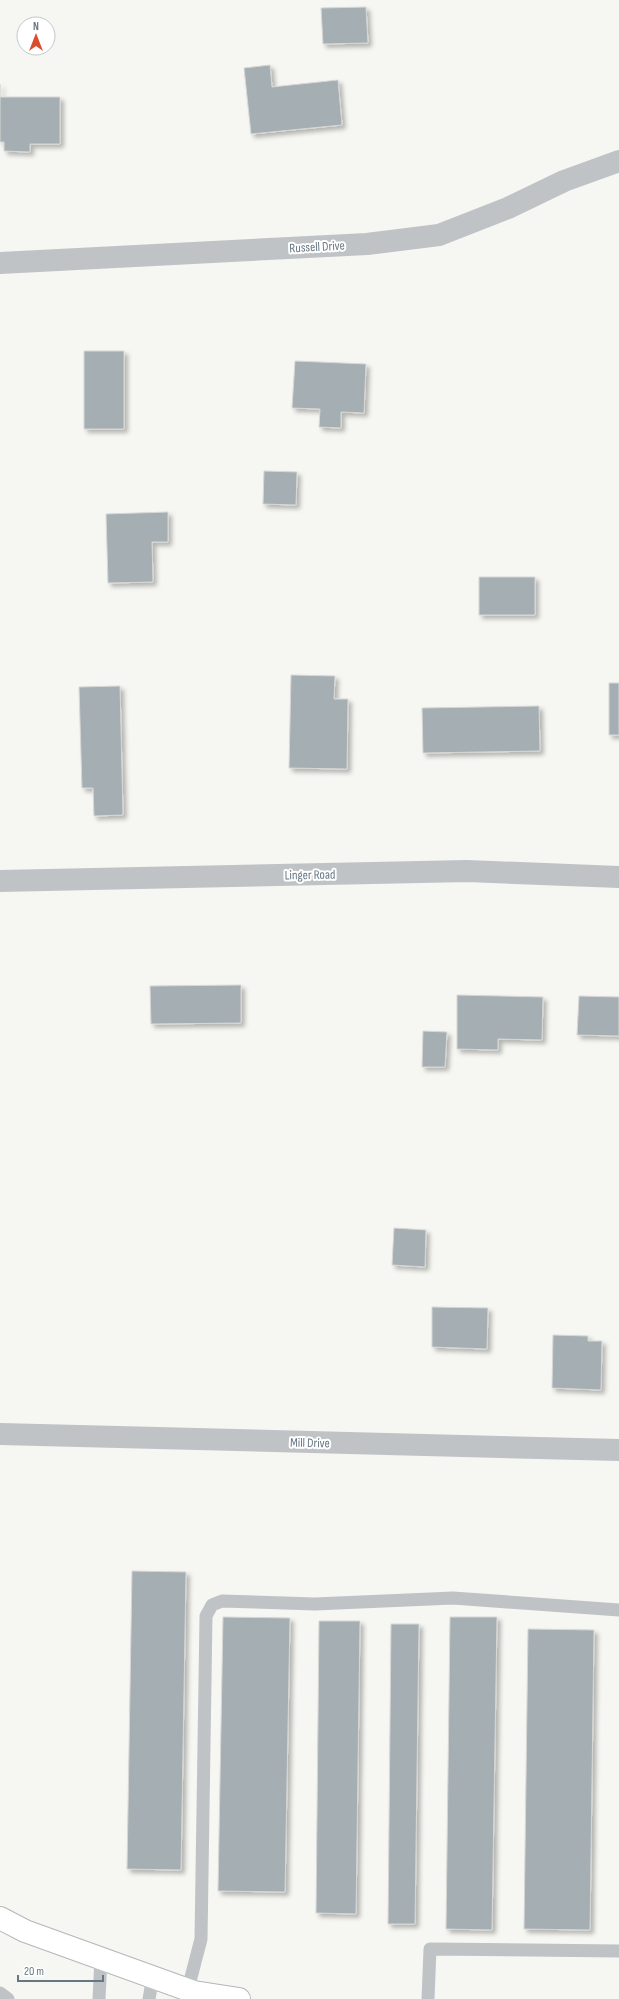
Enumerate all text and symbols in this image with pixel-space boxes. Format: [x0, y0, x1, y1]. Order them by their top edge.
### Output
north arrow [16, 16, 56, 56]
text: N [33, 20, 39, 33]
street label: Russell Drive [289, 238, 345, 256]
street label: Linger Road [285, 867, 335, 883]
street label: Mill Drive [290, 1435, 330, 1451]
scale bar [18, 1957, 103, 1983]
text: 20 m [24, 1964, 44, 1979]

